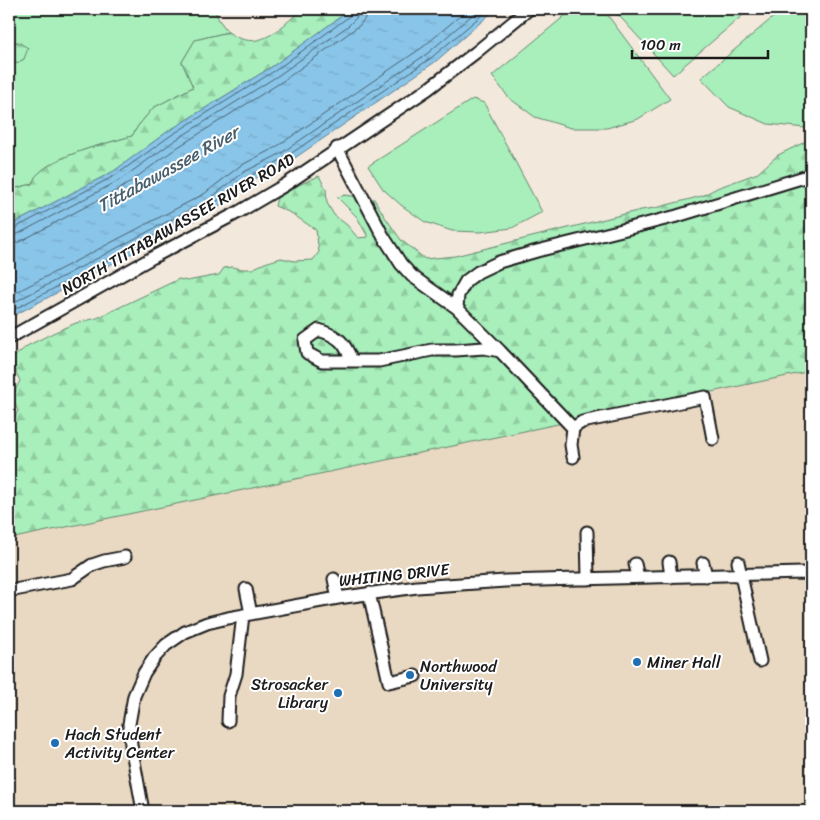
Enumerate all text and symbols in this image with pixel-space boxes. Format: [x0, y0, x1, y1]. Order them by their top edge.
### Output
scale bar [632, 28, 769, 60]
text: 100 m [640, 32, 681, 58]
water label: Tittabawassee River [91, 115, 248, 221]
street label: NORTH TITTABAWASSEE RIVER ROAD [56, 145, 301, 303]
street label: WHITING DRIVE [337, 555, 452, 595]
place label: Miner Hall [647, 648, 721, 677]
place label: Northwood University [420, 652, 498, 699]
marker: Miner Hall [631, 656, 643, 668]
marker: Northwood University [404, 669, 416, 681]
place label: Strosacker Library [251, 670, 329, 717]
marker: Strosacker Library [332, 687, 344, 699]
place label: Hach Student Activity Center [64, 720, 176, 767]
marker: Hach Student Activity Center [49, 737, 61, 749]

